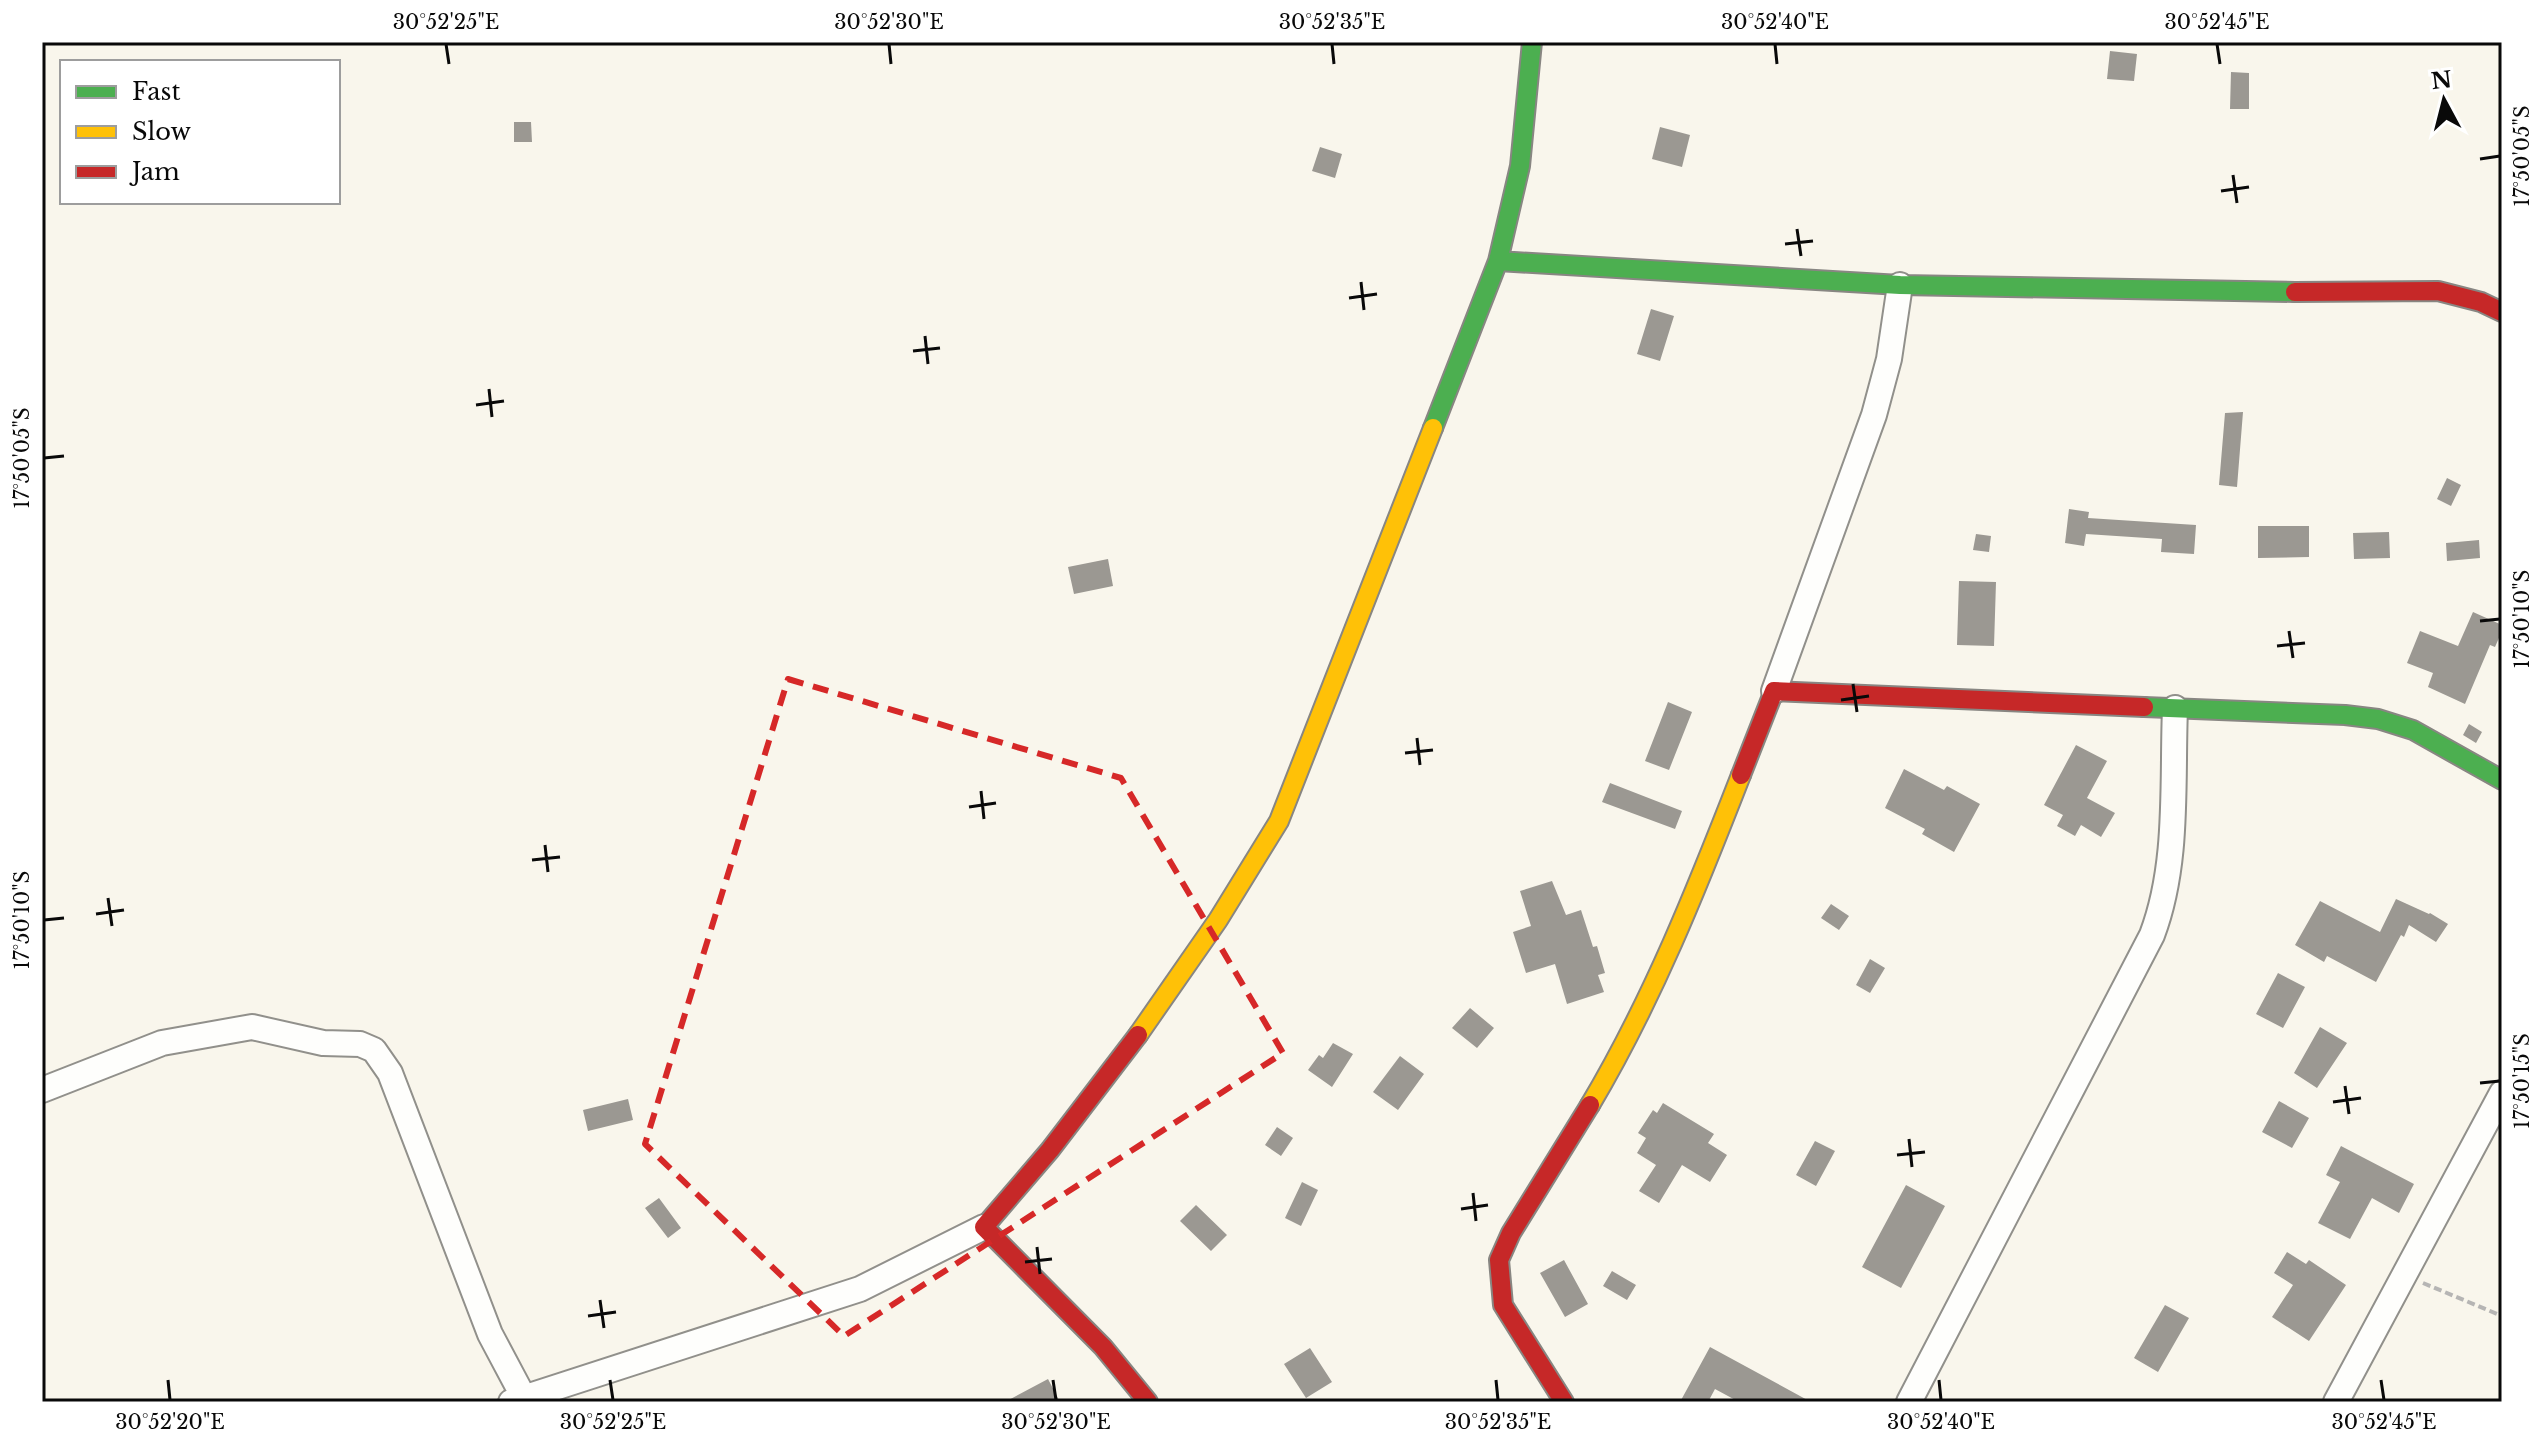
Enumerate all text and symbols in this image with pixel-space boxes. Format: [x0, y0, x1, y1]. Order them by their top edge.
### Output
text: 30°52'25"E [393, 10, 499, 34]
text: 30°52'30"E [834, 10, 944, 34]
text: 30°52'35"E [1279, 10, 1385, 34]
text: 30°52'40"E [1721, 10, 1829, 34]
text: 30°52'45"E [2164, 10, 2270, 34]
legend [60, 60, 340, 204]
north arrow [2404, 60, 2484, 140]
text: N [2430, 66, 2454, 95]
text: Fast [132, 77, 180, 106]
text: 17°50'05"S [2510, 105, 2534, 207]
text: Slow [132, 117, 191, 146]
text: Jam [129, 157, 180, 186]
text: 17°50'05"S [10, 407, 34, 509]
text: 17°50'10"S [2510, 570, 2534, 668]
text: 17°50'10"S [10, 871, 34, 969]
text: 17°50'15"S [2510, 1033, 2534, 1129]
text: 30°52'20"E [115, 1410, 225, 1434]
text: 30°52'25"E [560, 1410, 666, 1434]
text: 30°52'30"E [1001, 1410, 1111, 1434]
text: 30°52'35"E [1445, 1410, 1551, 1434]
text: 30°52'40"E [1887, 1410, 1995, 1434]
text: 30°52'45"E [2331, 1410, 2437, 1434]

